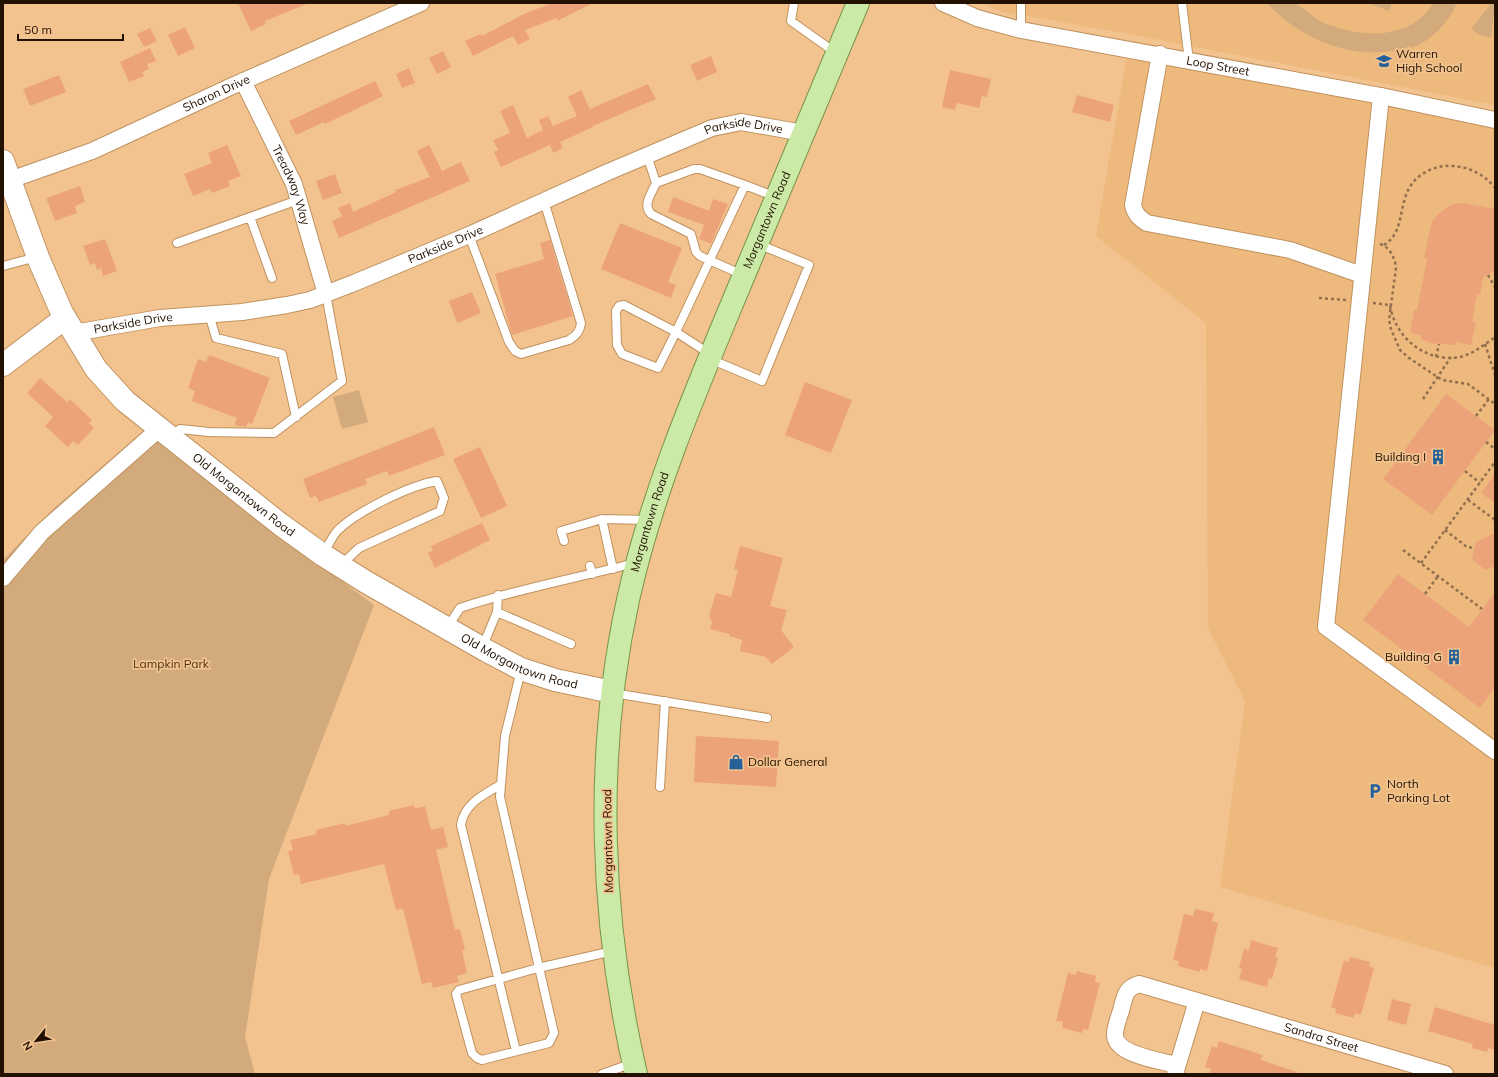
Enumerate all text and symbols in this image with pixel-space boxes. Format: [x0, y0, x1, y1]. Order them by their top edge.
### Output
scale bar [18, 16, 123, 42]
text: 50 m [24, 22, 52, 37]
place label: Warren High School [1396, 46, 1462, 75]
street label: Loop Street [1185, 52, 1251, 79]
school or university icon: Warren High School [1375, 52, 1393, 70]
street label: Sharon Drive [180, 71, 252, 115]
street label: Parkside Drive [702, 114, 784, 138]
street label: Treadway Way [269, 143, 314, 227]
street label: Morgantown Road [740, 169, 794, 271]
street label: Parkside Drive [406, 222, 485, 267]
street label: Parkside Drive [92, 309, 173, 336]
building icon: Building I [1429, 448, 1447, 466]
street label: Old Morgantown Road [190, 449, 298, 539]
place label: Building I [1375, 449, 1426, 464]
street label: Morgantown Road [627, 470, 672, 573]
street label: Old Morgantown Road [458, 630, 579, 692]
building icon: Building G [1445, 648, 1463, 666]
place label: Building G [1385, 649, 1442, 664]
park label: Lampkin Park [133, 656, 210, 671]
shop icon: Dollar General [727, 753, 745, 771]
place label: Dollar General [748, 754, 827, 769]
place label: North Parking Lot [1387, 776, 1450, 805]
parking icon: North Parking Lot [1366, 782, 1384, 800]
street label: Morgantown Road [599, 789, 616, 893]
street label: Sandra Street [1282, 1019, 1360, 1055]
north arrow [16, 1021, 56, 1061]
text: N [19, 1039, 35, 1053]

